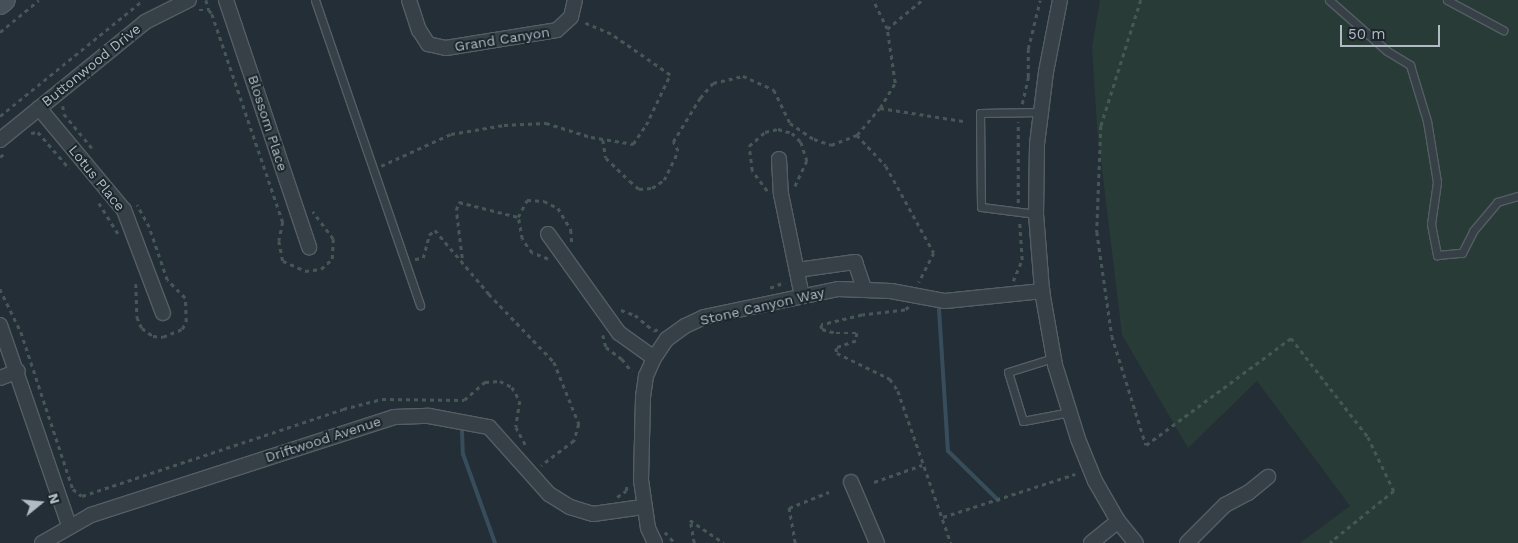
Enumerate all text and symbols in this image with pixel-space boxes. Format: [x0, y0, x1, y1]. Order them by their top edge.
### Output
scale bar [1343, 15, 1443, 47]
street label: Buttonwood Drive [38, 20, 144, 110]
street label: Grand Canyon [453, 23, 551, 55]
text: 50 m [1348, 25, 1385, 43]
street label: Blossom Place [245, 73, 291, 173]
street label: Lotus Place [65, 142, 129, 214]
street label: Stone Canyon Way [698, 283, 826, 329]
street label: Driftwood Avenue [263, 412, 383, 466]
north arrow [15, 478, 65, 528]
text: N [45, 491, 64, 506]

